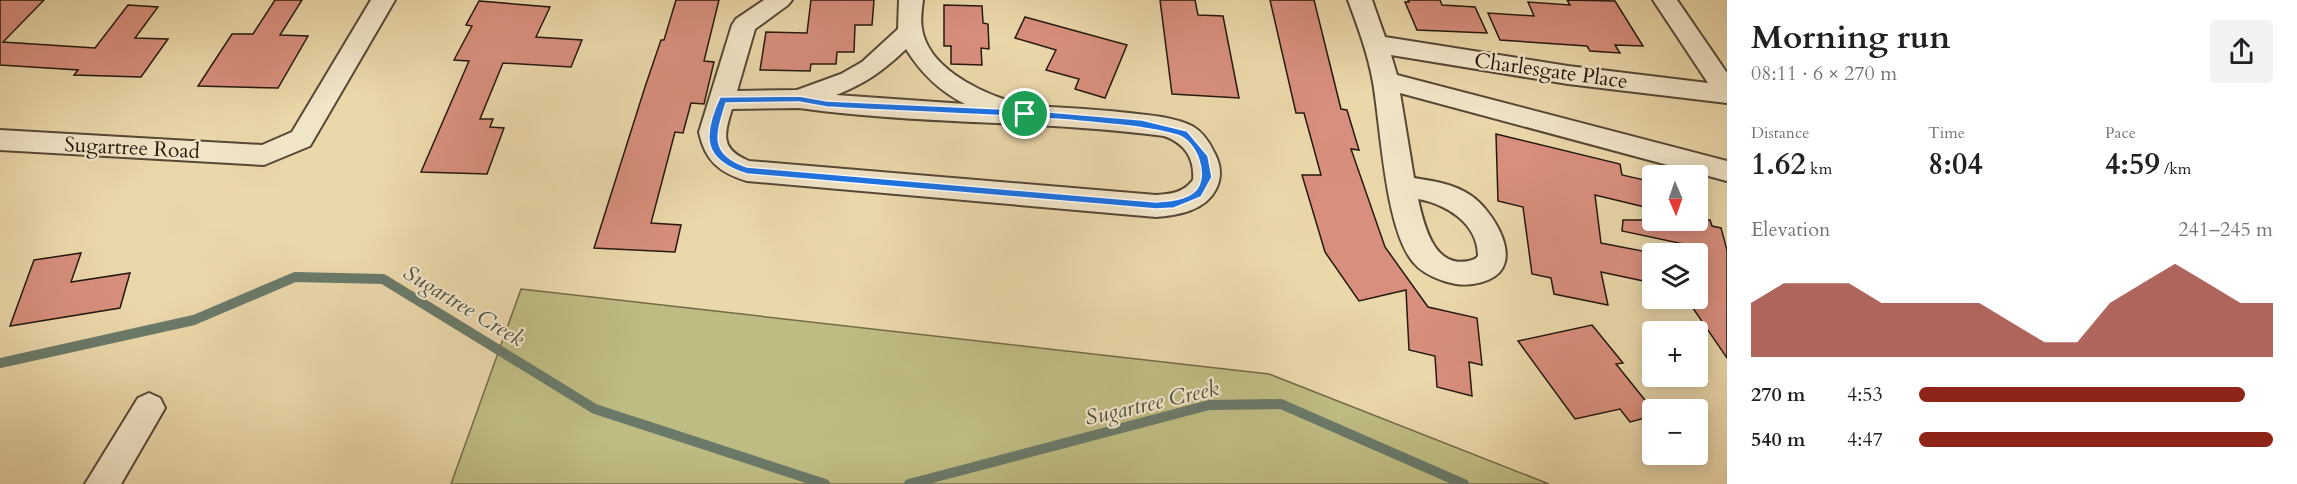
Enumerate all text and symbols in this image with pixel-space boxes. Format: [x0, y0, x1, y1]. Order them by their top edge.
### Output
text: Morning run [1751, 15, 1951, 60]
button: share [2210, 20, 2273, 83]
street label: Charlesgate Place [1472, 46, 1630, 96]
text: 08:11 · 6 × 270 m [1751, 60, 1897, 87]
pin [999, 88, 1050, 139]
icon: arrive [1008, 97, 1041, 130]
text: Distance [1751, 122, 1809, 144]
text: Time [1928, 122, 1965, 144]
text: Pace [2105, 122, 2136, 144]
street label: Sugartree Road [63, 130, 201, 166]
text: 1.62 [1751, 144, 1806, 185]
text: 8:04 [1928, 144, 1983, 185]
text: 4:59 [2105, 144, 2160, 185]
text: km [1806, 158, 1832, 180]
text: /km [2160, 158, 2191, 180]
north arrow [1642, 165, 1708, 231]
map controls [1642, 165, 1708, 465]
text: Elevation [1751, 216, 1830, 243]
text: 241–245 m [2178, 216, 2273, 243]
button: layers [1642, 243, 1708, 309]
water label: Sugartree Creek [398, 258, 530, 354]
button: + [1642, 321, 1708, 387]
water label: Sugartree Creek [1082, 373, 1222, 433]
text: 270 m [1751, 381, 1806, 408]
text: 4:53 [1847, 381, 1883, 408]
button: − [1642, 399, 1708, 465]
text: 540 m [1751, 426, 1806, 453]
text: 4:47 [1847, 426, 1883, 453]

